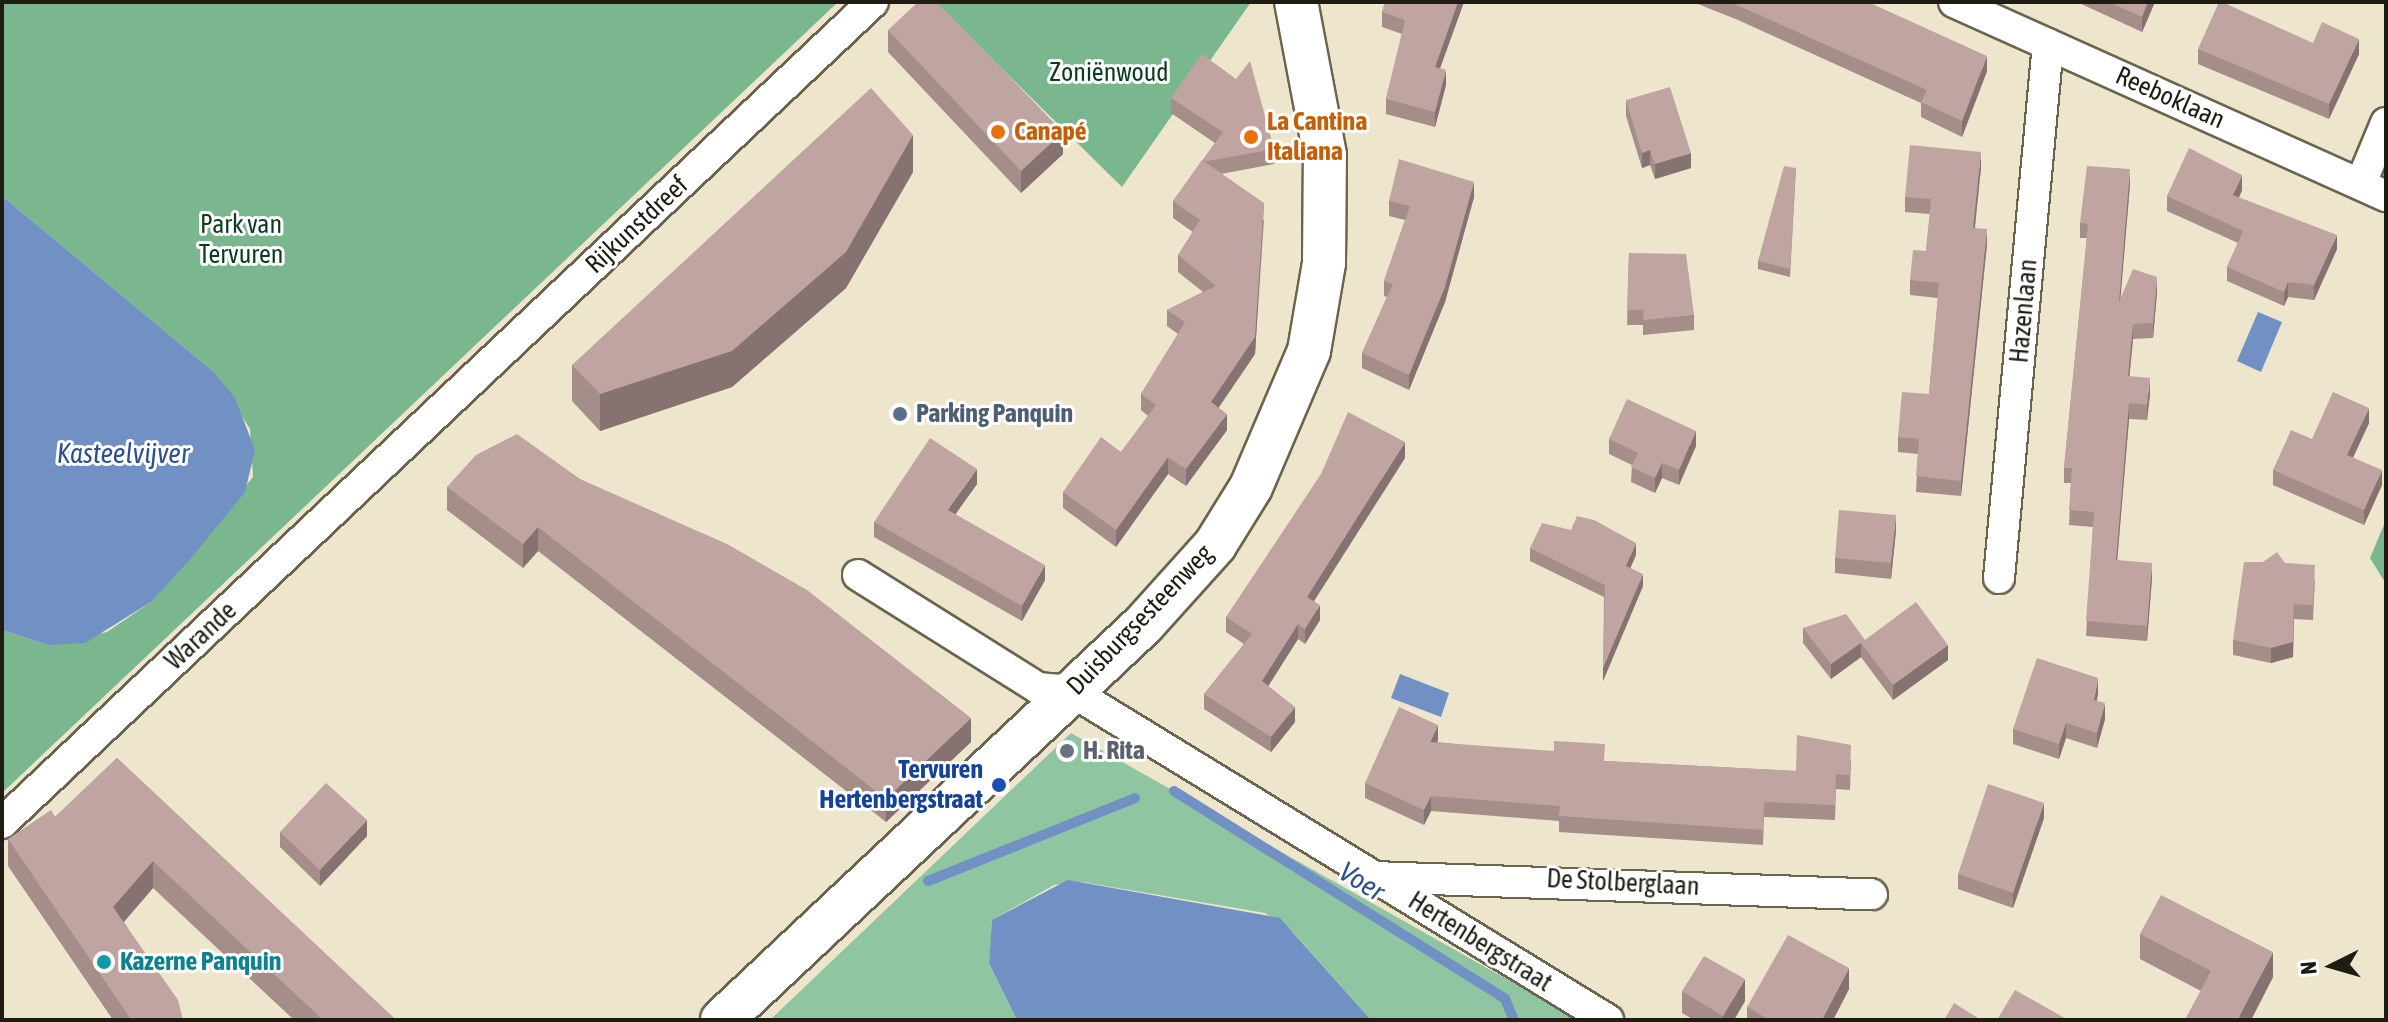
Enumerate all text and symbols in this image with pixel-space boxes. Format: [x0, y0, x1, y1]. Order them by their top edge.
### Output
park label: Zoniënwoud [1049, 57, 1169, 89]
street label: Reeboklaan [2111, 60, 2229, 136]
place label: La Cantina Italiana [1267, 106, 1367, 168]
place label: Canapé [1014, 116, 1087, 148]
marker: Canapé [989, 123, 1007, 141]
marker: La Cantina Italiana [1242, 128, 1260, 146]
street label: Rijkunstdreef [579, 170, 695, 280]
park label: Park van Tervuren [199, 209, 283, 270]
street label: Hazenlaan [2004, 258, 2044, 364]
place label: Parking Panquin [916, 398, 1073, 430]
marker: Parking Panquin [891, 405, 909, 423]
water label: Kasteelvijver [57, 436, 189, 470]
street label: Duisburgsesteenweg [1060, 538, 1220, 702]
street label: Warande [159, 595, 243, 677]
place label: H. Rita [1083, 735, 1145, 767]
marker: H. Rita [1058, 742, 1076, 760]
place label: Tervuren Hertenbergstraat [819, 754, 983, 816]
marker: Tervuren Hertenbergstraat [990, 776, 1008, 794]
water label: Voer [1333, 854, 1391, 908]
street label: De Stolberglaan [1546, 863, 1700, 903]
street label: Hertenbergstraat [1402, 885, 1558, 999]
north arrow [2292, 926, 2372, 1006]
place label: Kazerne Panquin [120, 946, 281, 978]
marker: Kazerne Panquin [95, 953, 113, 971]
text: N [2295, 960, 2322, 976]

